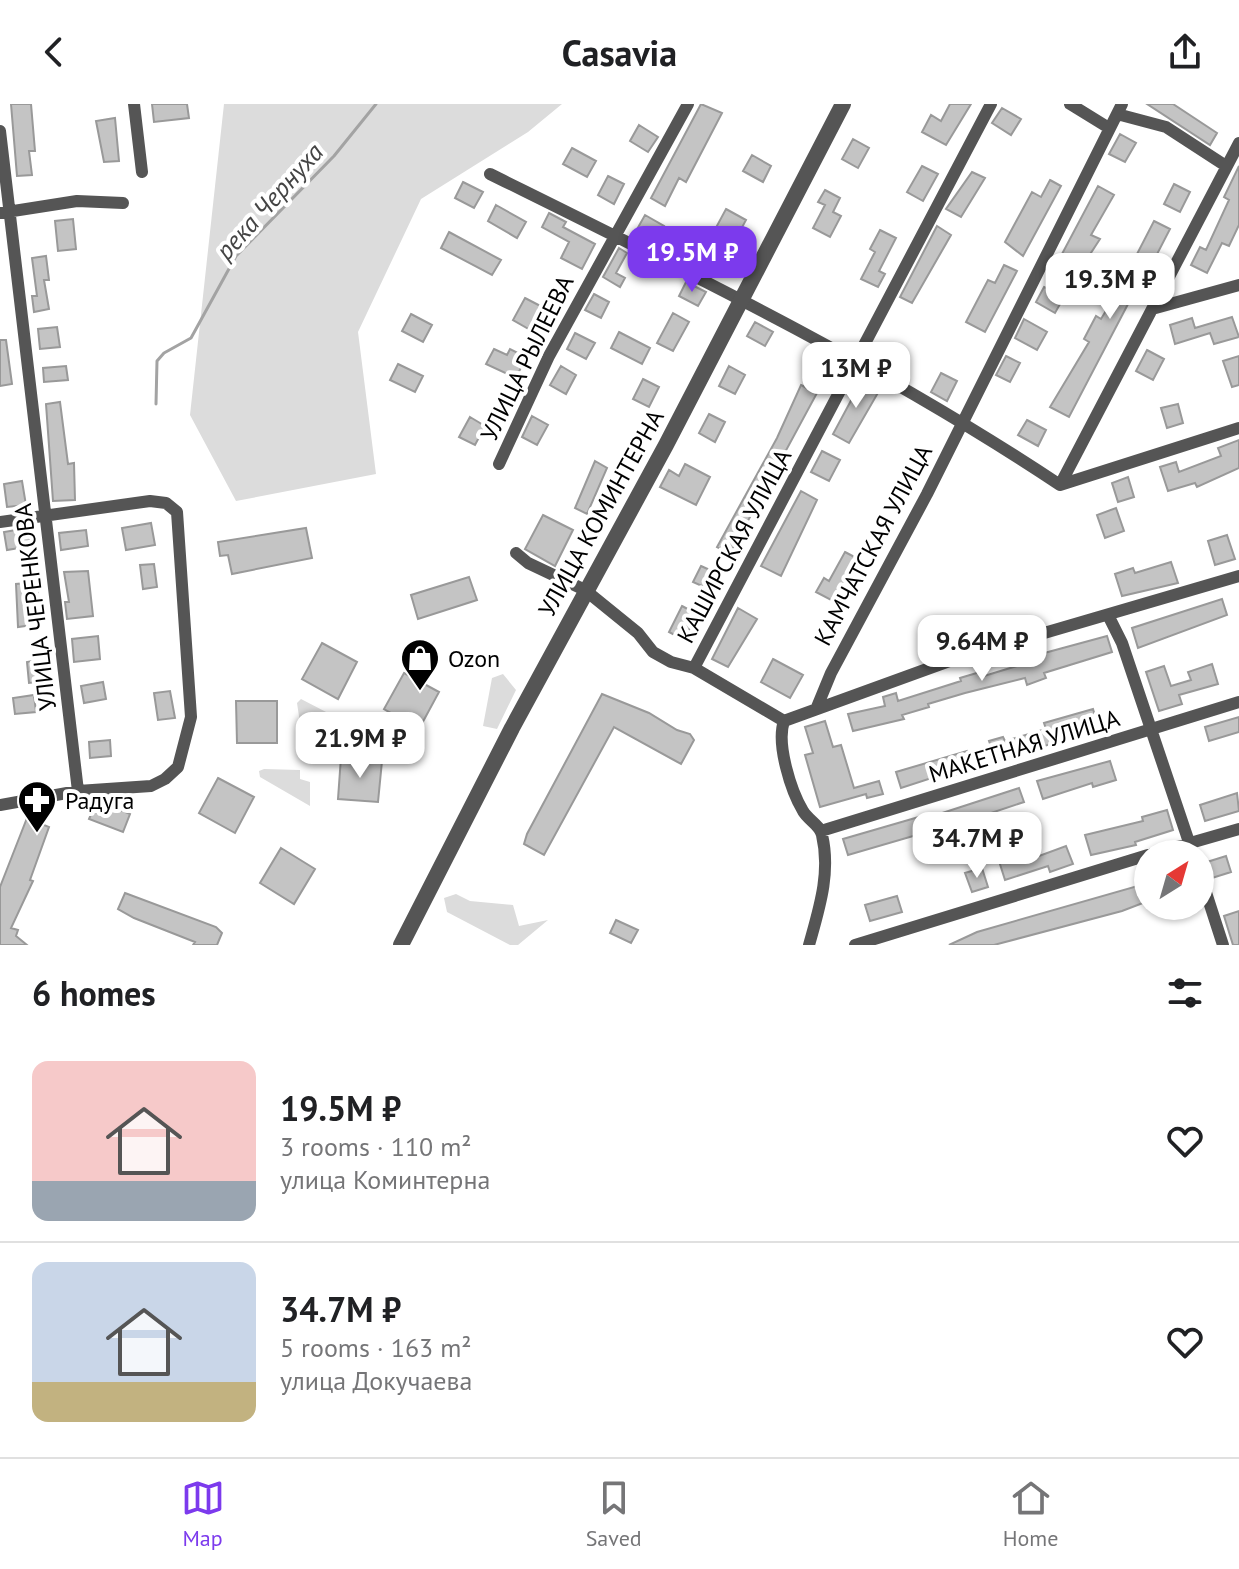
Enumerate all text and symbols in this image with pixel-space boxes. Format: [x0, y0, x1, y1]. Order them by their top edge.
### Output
text: Casavia [562, 29, 677, 76]
icon: back [32, 30, 76, 74]
icon: share [1163, 30, 1207, 74]
water label: река Чернуха [207, 136, 330, 267]
pin: 19.5M ₽ [618, 226, 766, 294]
text: 19.5M ₽ [646, 235, 738, 268]
pin: 19.3M ₽ [1036, 253, 1184, 321]
text: 19.3M ₽ [1064, 262, 1156, 295]
street label: УЛИЦА РЫЛЕЕВА [474, 270, 580, 446]
pin: 13M ₽ [800, 342, 912, 410]
text: 13M ₽ [820, 351, 892, 384]
street label: УЛИЦА КОМИНТЕРНА [531, 404, 671, 622]
street label: КАМЧАТСКАЯ УЛИЦА [807, 439, 939, 651]
street label: КАШИРСКАЯ УЛИЦА [670, 444, 798, 648]
street label: УЛИЦА ЧЕРЕНКОВА [7, 502, 63, 712]
pin: 9.64M ₽ [908, 615, 1056, 683]
text: 9.64M ₽ [936, 624, 1028, 657]
shop icon: Ozon [399, 637, 441, 692]
place label: Ozon [448, 643, 500, 674]
street label: МАКЕТНАЯ УЛИЦА [925, 702, 1123, 790]
pin: 21.9M ₽ [286, 712, 434, 780]
text: 21.9M ₽ [314, 721, 406, 754]
pharmacy icon: Радуга [16, 779, 58, 834]
place label: Радуга [65, 785, 134, 816]
pin: 34.7M ₽ [903, 812, 1051, 880]
text: 34.7M ₽ [931, 821, 1023, 854]
north arrow [1134, 840, 1214, 920]
map controls [1134, 840, 1214, 920]
text: 6 homes [32, 971, 156, 1015]
icon: filters [1163, 971, 1207, 1015]
text: 19.5M ₽ [280, 1086, 401, 1130]
icon: home [96, 1093, 192, 1189]
icon: heart [1163, 1119, 1207, 1163]
text: 3 rooms · 110 m² [280, 1130, 472, 1163]
text: улица Коминтерна [280, 1163, 490, 1196]
text: 34.7M ₽ [280, 1287, 401, 1331]
icon: home [96, 1294, 192, 1390]
icon: heart [1163, 1320, 1207, 1364]
text: 5 rooms · 163 m² [280, 1331, 472, 1364]
text: улица Докучаева [280, 1364, 472, 1397]
tab: Map [181, 1476, 225, 1552]
tab: Saved [586, 1476, 642, 1552]
tab: Home [1003, 1476, 1058, 1552]

